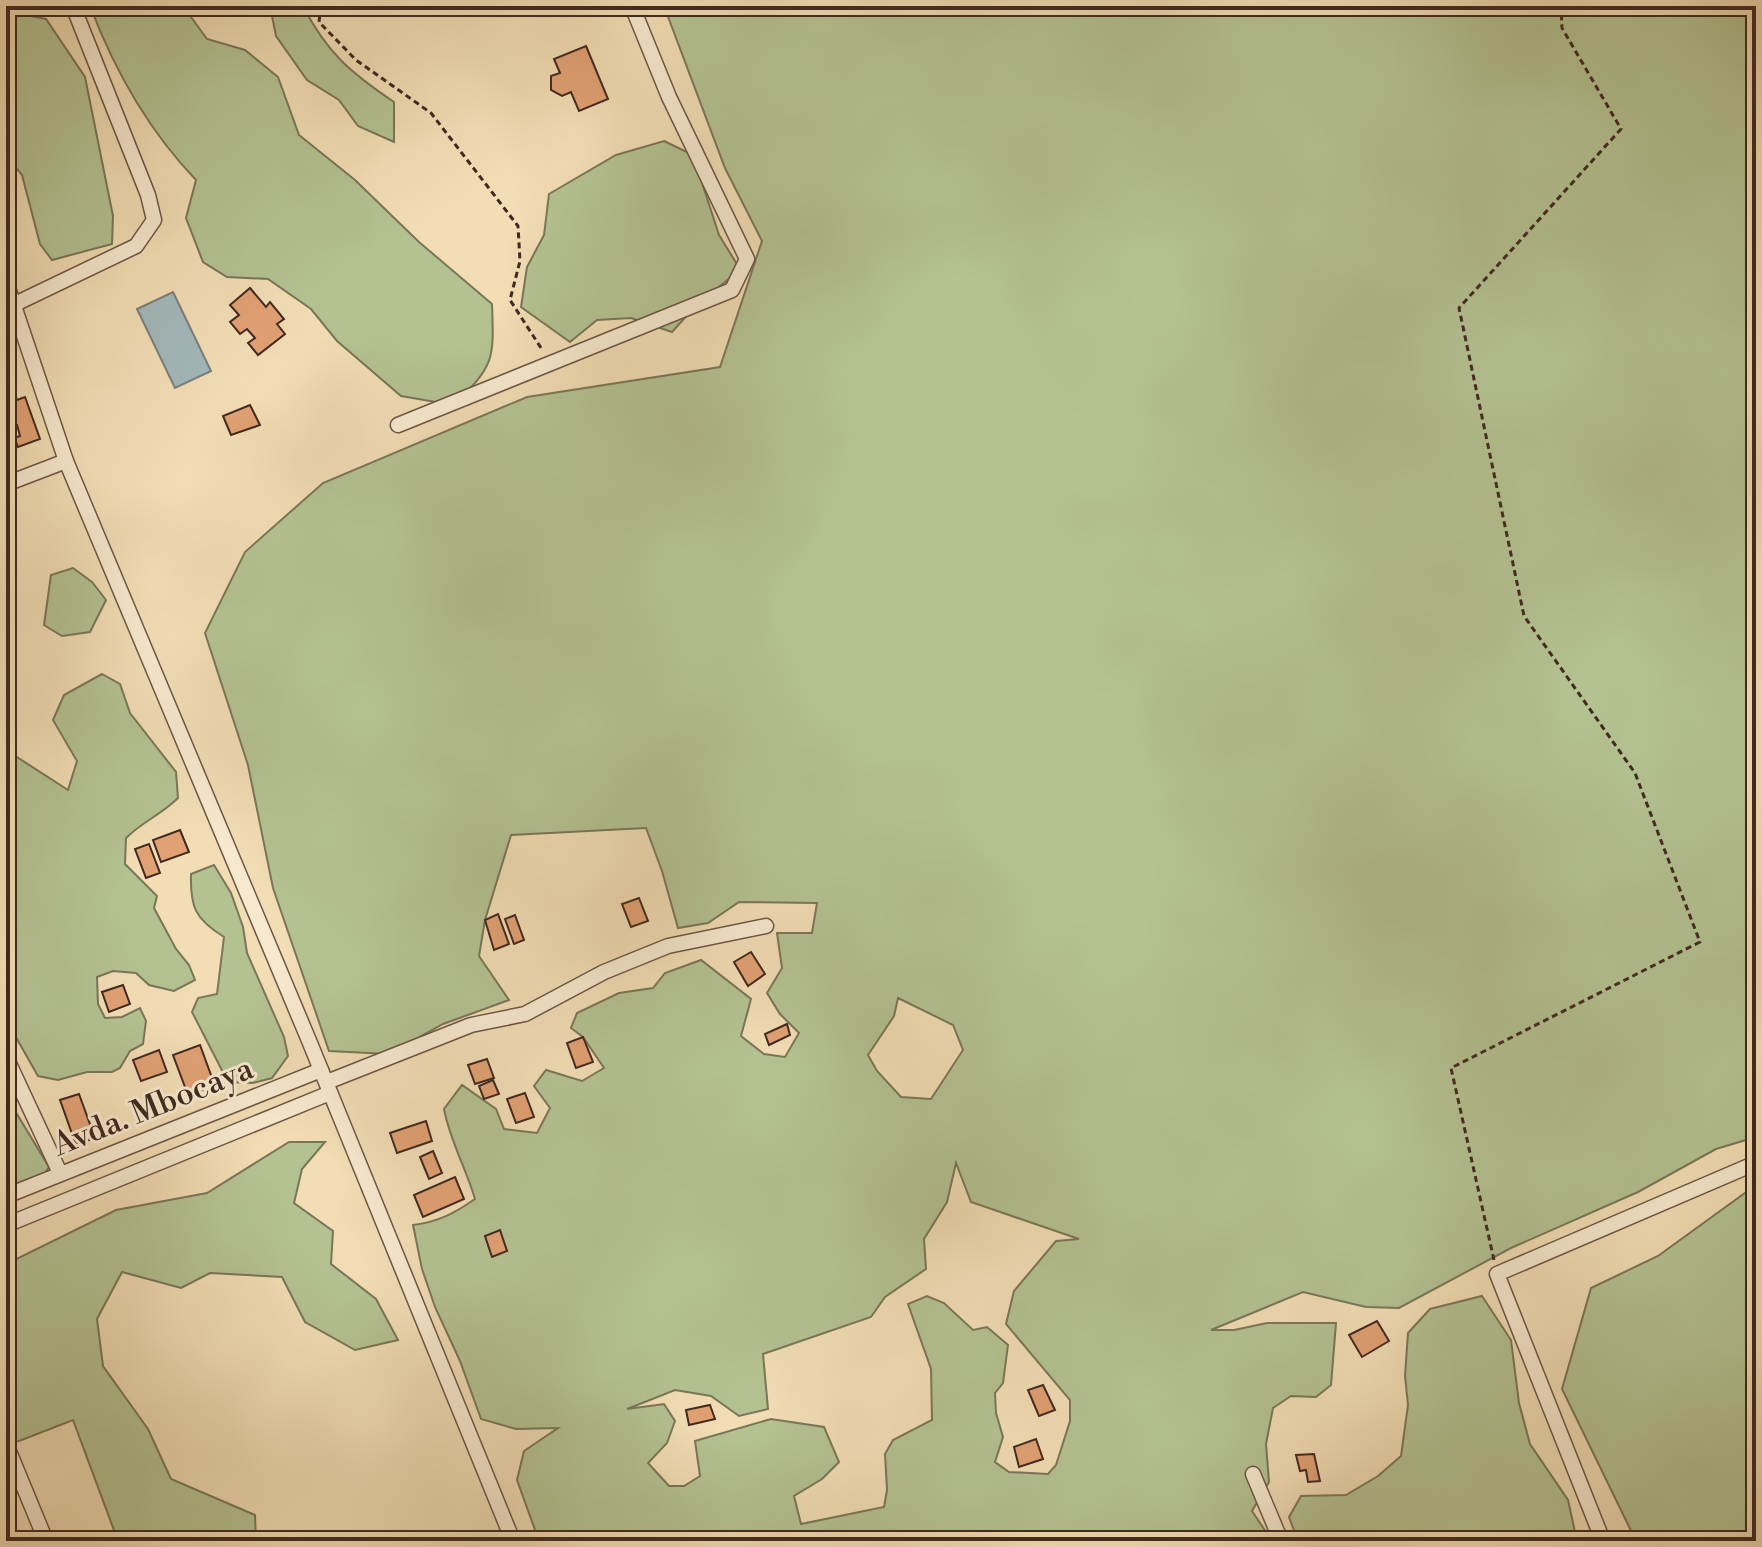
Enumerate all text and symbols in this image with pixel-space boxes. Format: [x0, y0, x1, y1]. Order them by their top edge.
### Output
street label: Avda. Mbocaya [46, 1048, 260, 1166]

